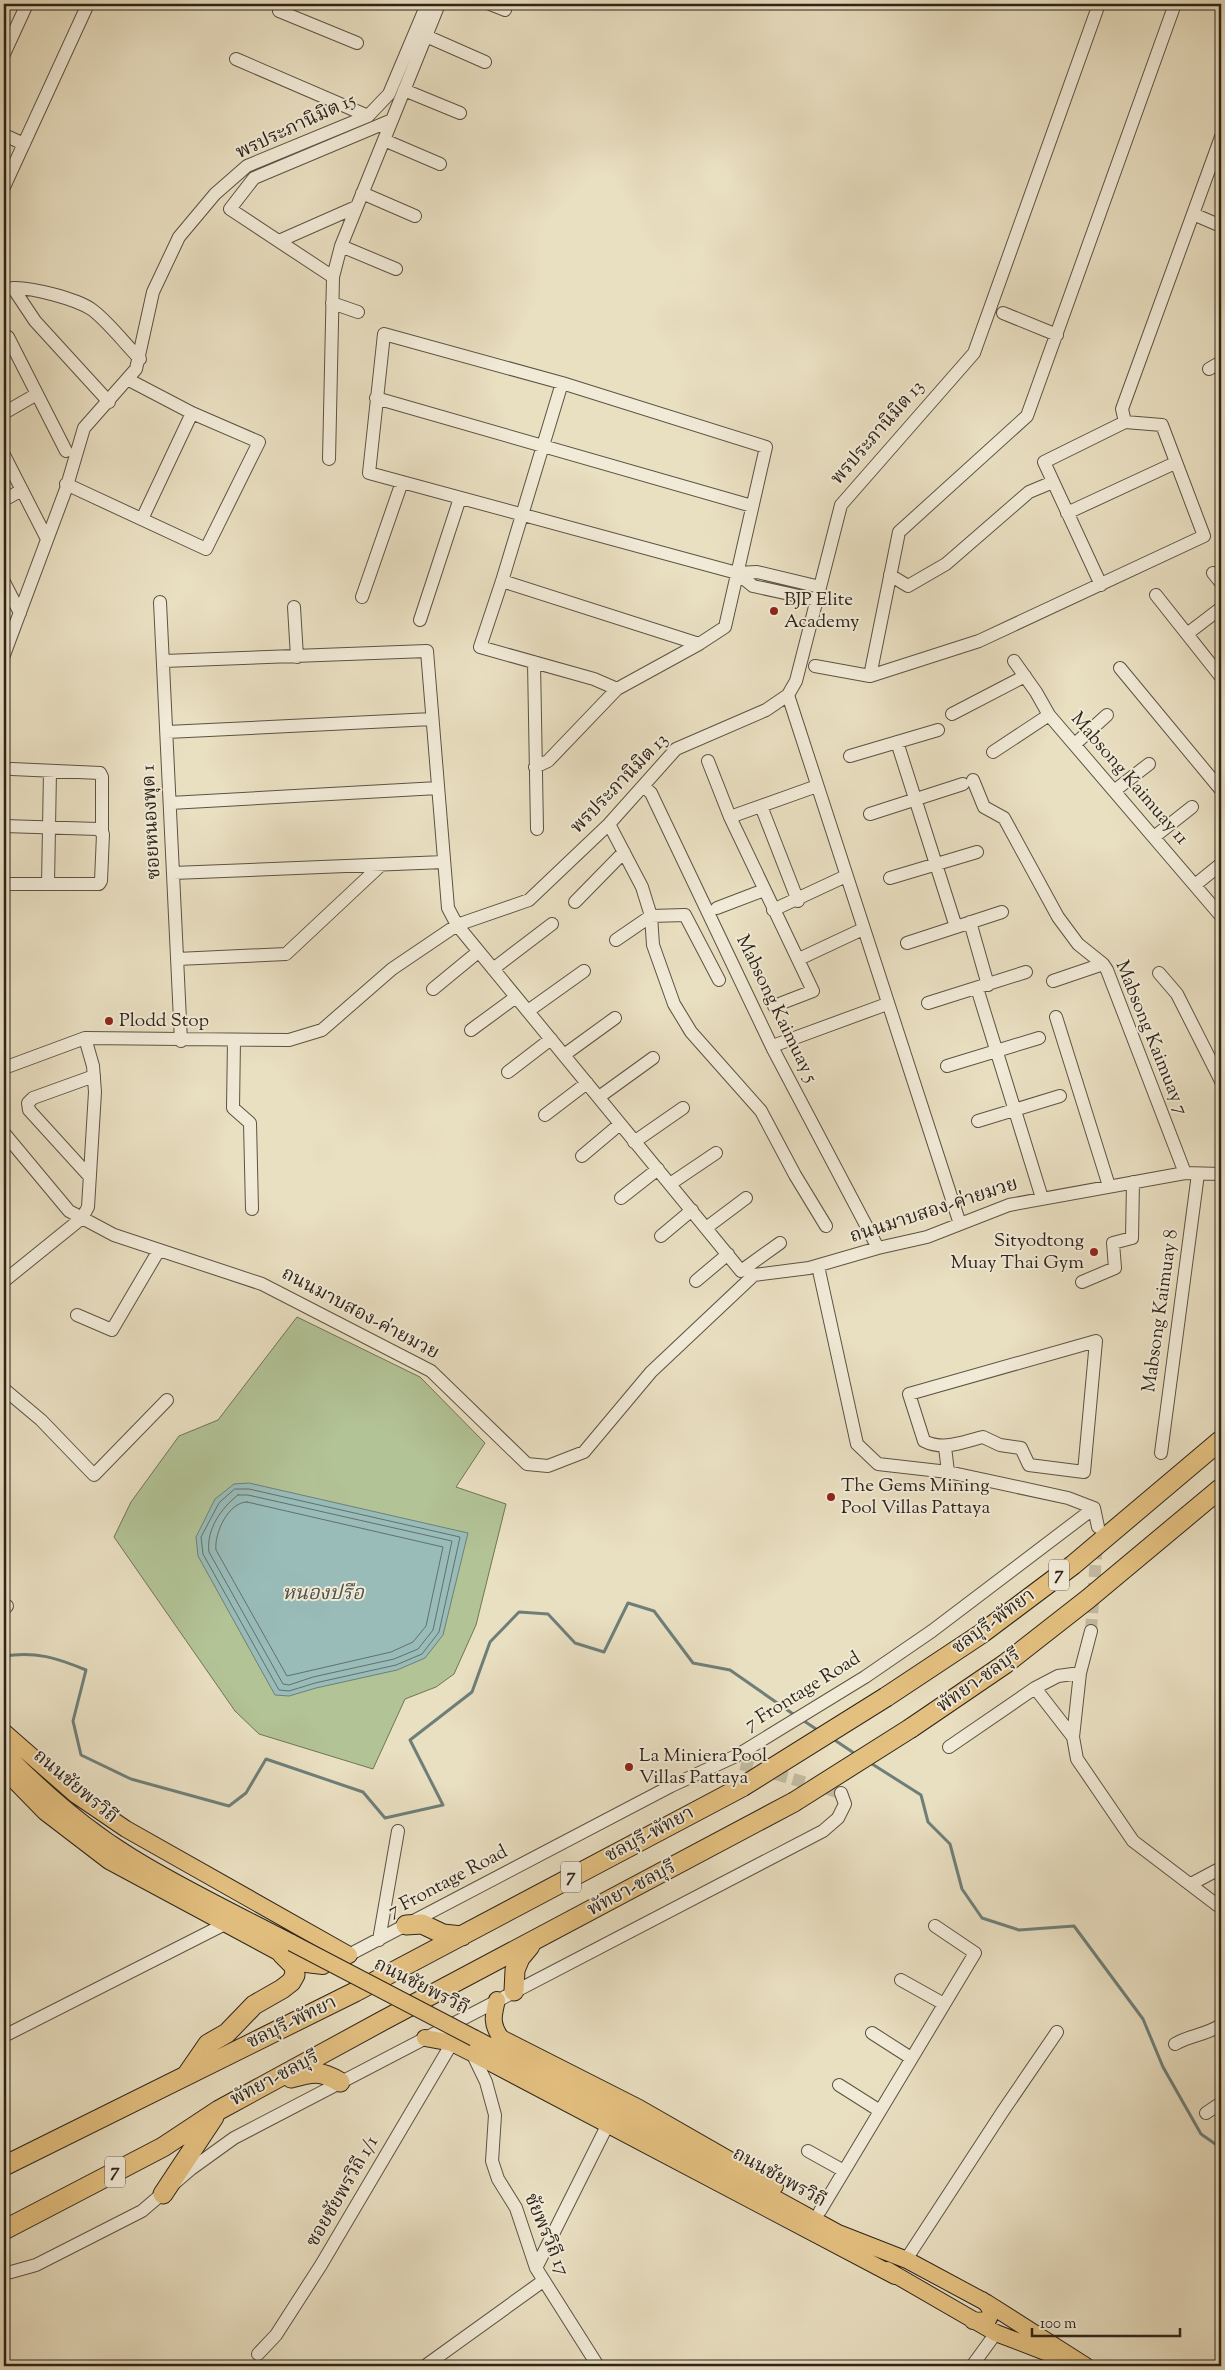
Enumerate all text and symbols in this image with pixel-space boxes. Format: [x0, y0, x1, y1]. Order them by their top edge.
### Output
street label: พรประภานิมิต 15 [232, 87, 361, 167]
street label: พรประภานิมิต 13 [825, 375, 931, 491]
place label: BJP Elite Academy [784, 587, 860, 636]
marker: BJP Elite Academy [768, 605, 780, 617]
street label: Mabsong Kaimuay 11 [1064, 707, 1195, 852]
street label: พรประภานิมิต 13 [565, 728, 675, 840]
street label: ซอยหนองพุด 1 [135, 763, 168, 880]
street label: Mabsong Kaimuay 5 [728, 930, 824, 1088]
street label: Mabsong Kaimuay 7 [1108, 957, 1195, 1120]
place label: Plodd Stop [119, 1008, 209, 1035]
marker: Plodd Stop [103, 1015, 115, 1027]
street label: ถนนมาบสอง-ค่ายมวย [846, 1171, 1022, 1251]
place label: Sityodtong Muay Thai Gym [950, 1228, 1084, 1277]
street label: Mabsong Kaimuay 8 [1136, 1228, 1186, 1394]
marker: Sityodtong Muay Thai Gym [1088, 1246, 1100, 1258]
street label: ถนนมาบสอง-ค่ายมวย [276, 1261, 444, 1367]
place label: The Gems Mining Pool Villas Pattaya [841, 1473, 990, 1522]
marker: The Gems Mining Pool Villas Pattaya [825, 1491, 837, 1503]
road number: 7 [1049, 1560, 1069, 1590]
water label: หนองปรือ [282, 1580, 365, 1609]
street label: ชลบุรี-พัทยา [947, 1583, 1041, 1661]
street label: พัทยา-ชลบุรี [932, 1642, 1026, 1720]
street label: 7 Frontage Road [740, 1645, 866, 1738]
street label: ถนนชัยพรวิถี [27, 1743, 123, 1831]
place label: La Miniera Pool Villas Pattaya [639, 1743, 767, 1792]
marker: La Miniera Pool Villas Pattaya [623, 1761, 635, 1773]
street label: ชลบุรี-พัทยา [601, 1800, 699, 1870]
street label: 7 Frontage Road [383, 1839, 513, 1925]
street label: พัทยา-ชลบุรี [583, 1854, 681, 1924]
road number: 7 [561, 1861, 581, 1892]
street label: ถนนชัยพรวิถี [369, 1951, 473, 2023]
street label: ชลบุรี-พัทยา [243, 1990, 341, 2056]
street label: พัทยา-ชลบุรี [226, 2044, 324, 2114]
street label: ซอยชัยพรวิถี 1/1 [300, 2131, 386, 2253]
street label: ถนนชัยพรวิถี [727, 2141, 831, 2215]
road number: 7 [105, 2156, 125, 2188]
street label: ชัยพรวิถี 17 [517, 2190, 576, 2281]
scale bar [1032, 2305, 1180, 2337]
text: 100 m [1040, 2314, 1077, 2335]

